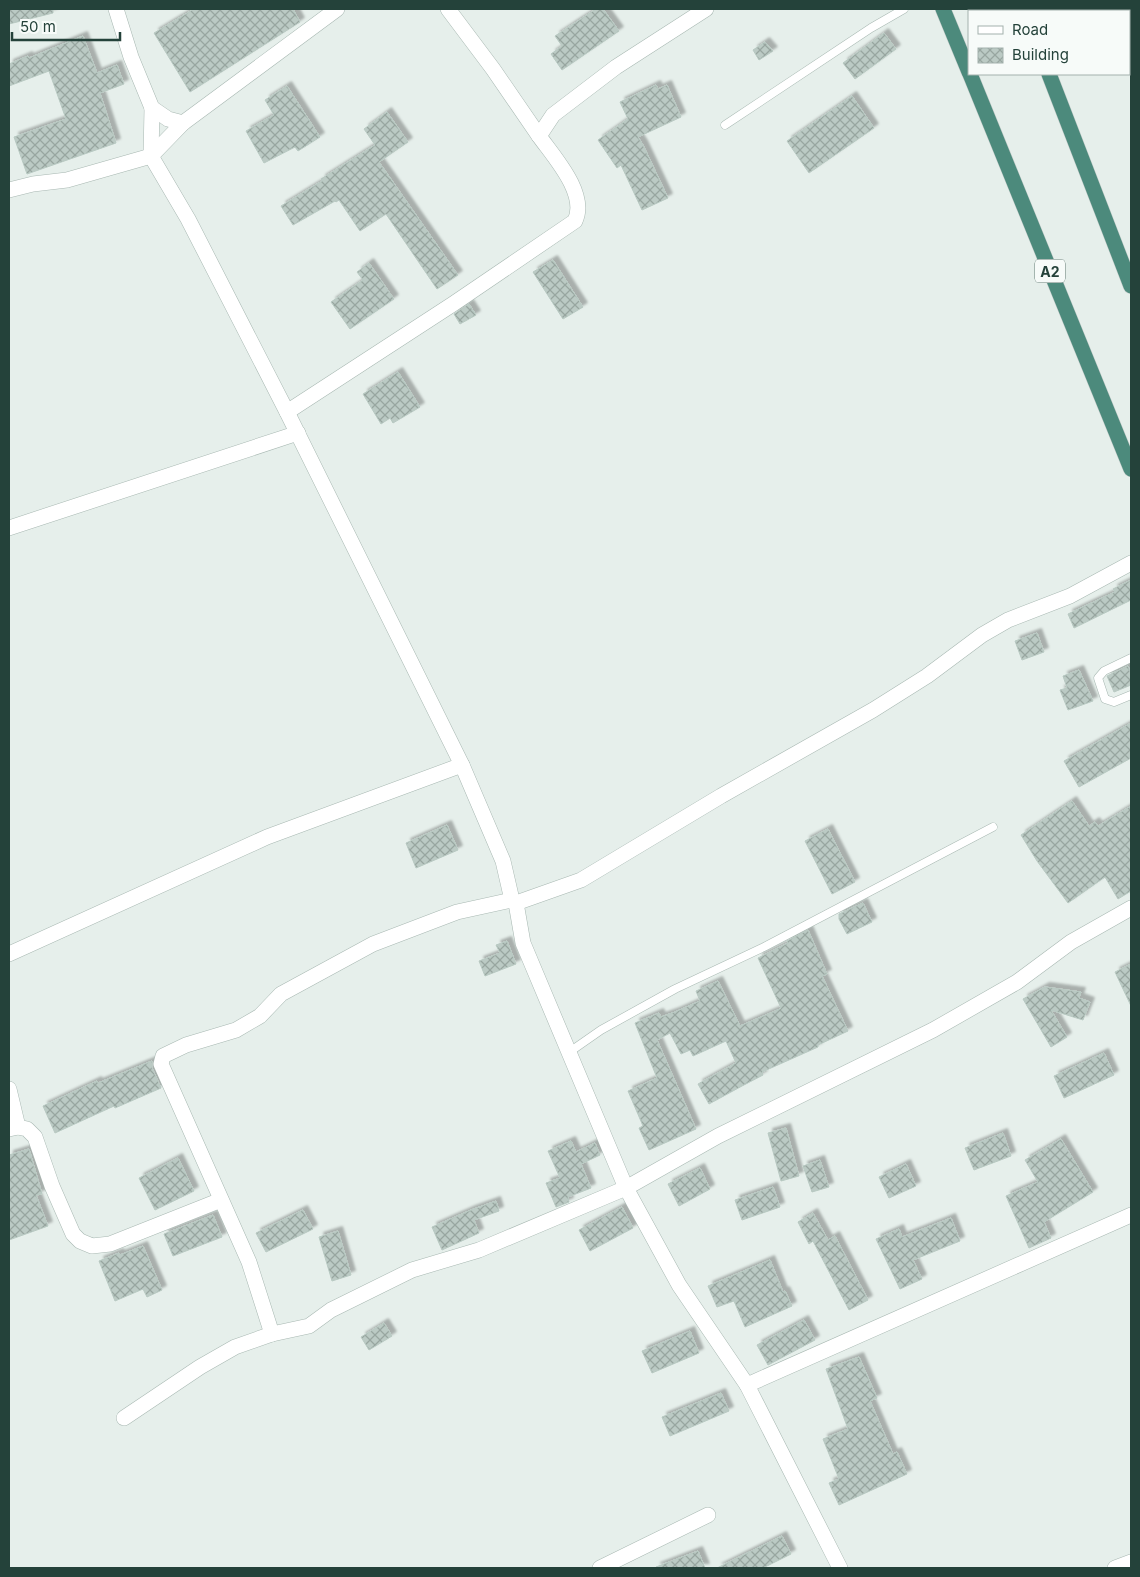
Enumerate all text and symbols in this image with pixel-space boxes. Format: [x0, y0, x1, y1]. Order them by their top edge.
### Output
scale bar [12, 10, 120, 42]
legend [968, 10, 1130, 75]
text: 50 m [20, 17, 56, 36]
text: Road [1012, 20, 1048, 39]
text: Building [1012, 45, 1069, 64]
road number: A2 [1035, 260, 1065, 282]

